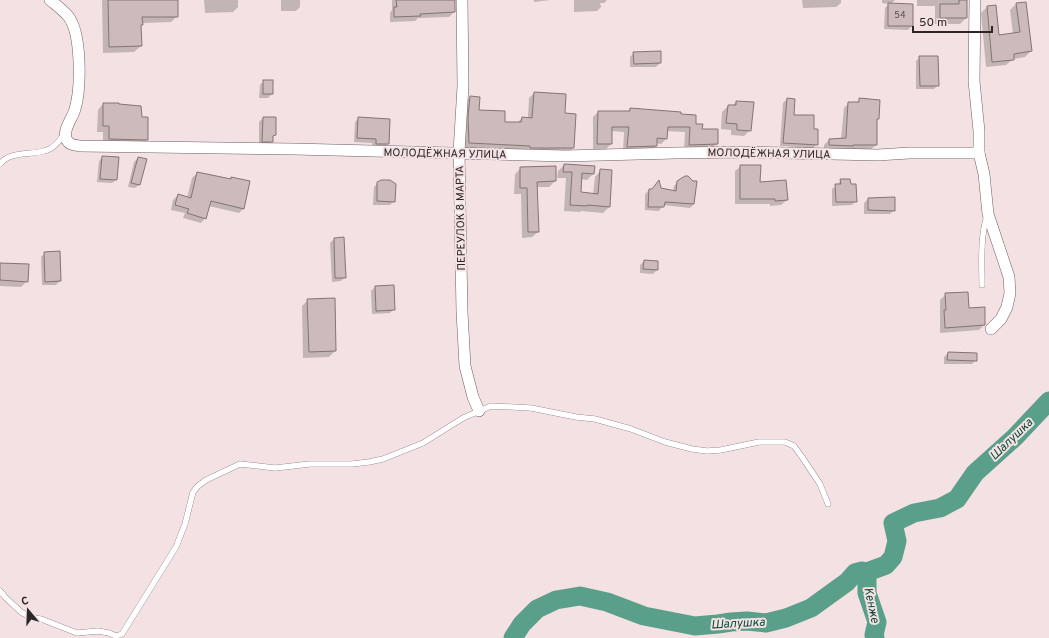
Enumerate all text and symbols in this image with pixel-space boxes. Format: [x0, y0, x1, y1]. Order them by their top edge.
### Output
scale bar [913, 8, 992, 34]
house number: 54 [894, 10, 906, 21]
text: 50 m [919, 15, 947, 31]
street label: МОЛОДЁЖНАЯ УЛИЦА [383, 145, 507, 162]
street label: МОЛОДЁЖНАЯ УЛИЦА [707, 145, 831, 162]
street label: ПЕРЕУЛОК 8 МАРТА [453, 165, 469, 271]
water label: Шалушка [987, 415, 1037, 464]
water label: Кенже [859, 586, 883, 625]
north arrow [8, 590, 48, 630]
text: С [19, 594, 31, 609]
water label: Шалушка [711, 615, 766, 633]

